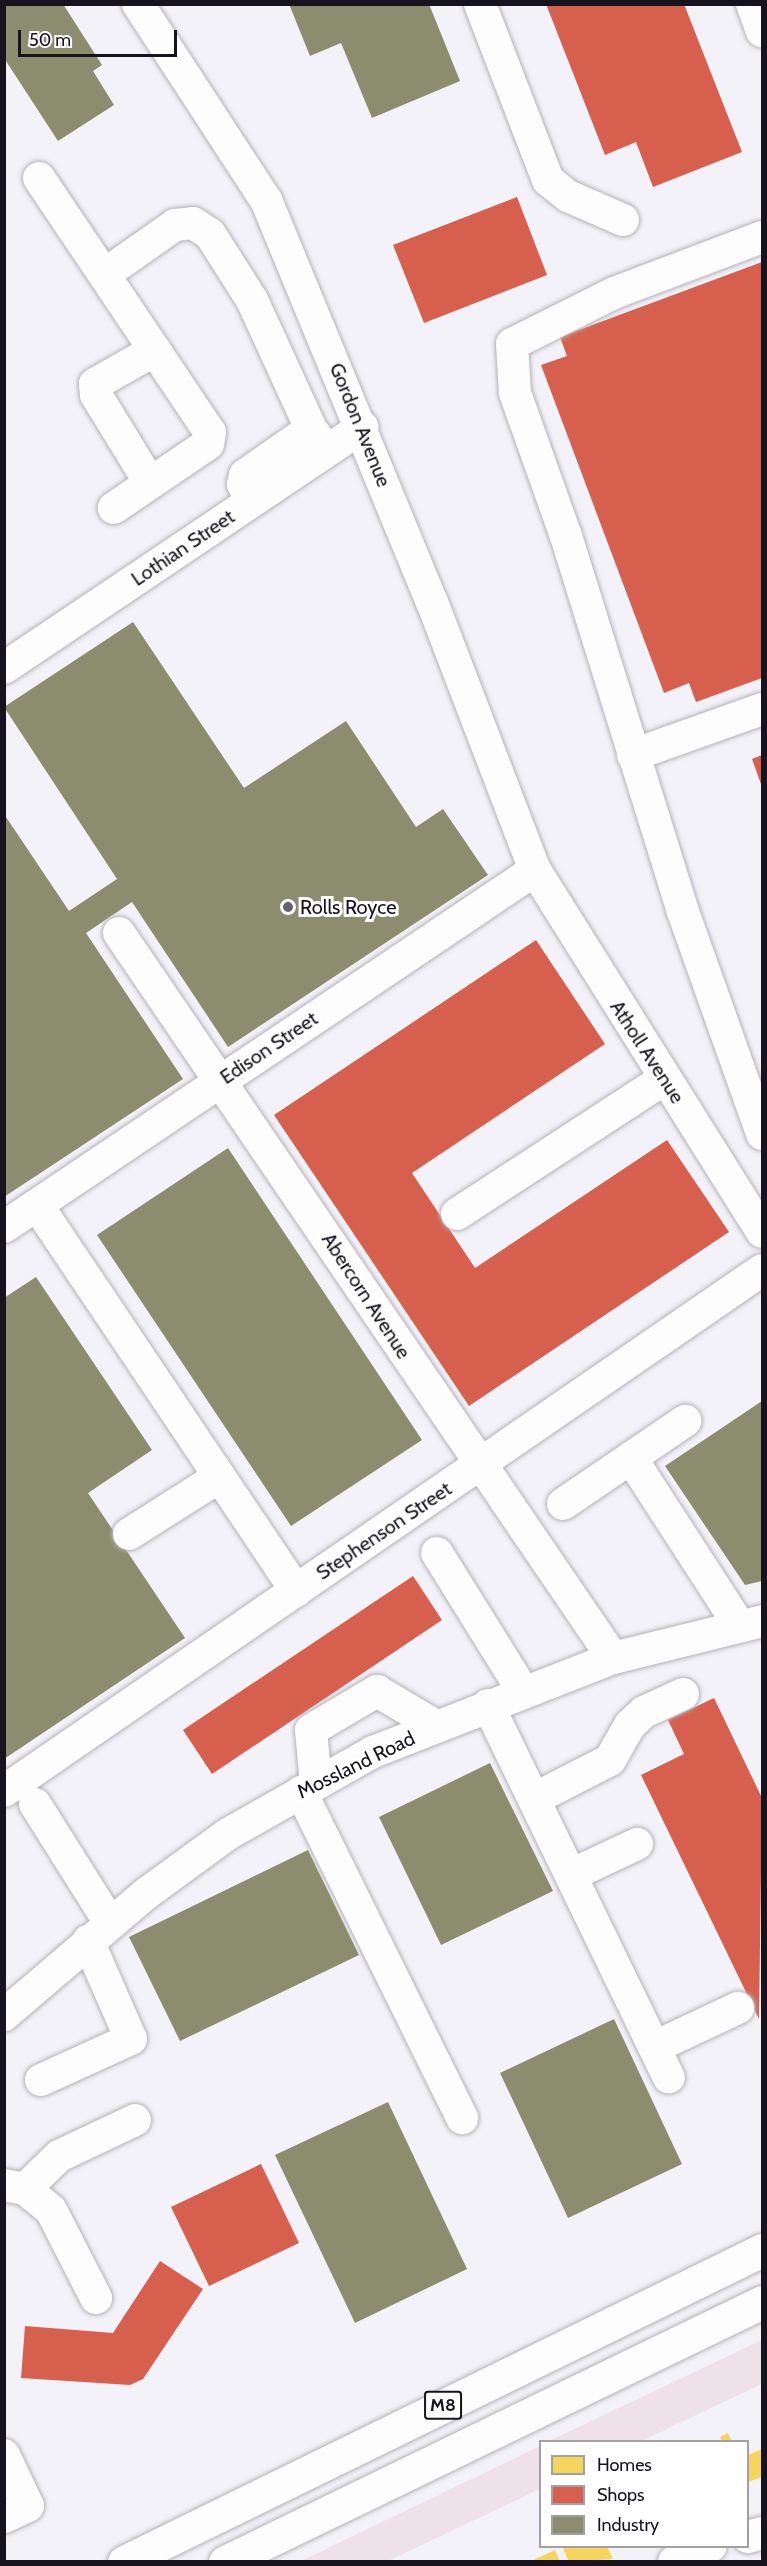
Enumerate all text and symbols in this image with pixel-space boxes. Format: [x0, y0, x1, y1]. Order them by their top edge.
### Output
scale bar [21, 18, 180, 56]
text: 50 m [29, 29, 71, 51]
street label: Gordon Avenue [324, 359, 396, 491]
street label: Lothian Street [127, 505, 239, 591]
place label: Rolls Royce [300, 895, 396, 919]
marker: Rolls Royce [281, 900, 295, 914]
street label: Atholl Avenue [605, 996, 689, 1108]
street label: Edison Street [216, 1007, 322, 1089]
street label: Abercorn Avenue [316, 1229, 416, 1363]
street label: Stephenson Street [312, 1477, 456, 1585]
street label: Mossland Road [293, 1726, 419, 1804]
road number: M8 [424, 2390, 462, 2420]
legend [539, 2440, 749, 2548]
text: Homes [597, 2454, 652, 2476]
text: Shops [597, 2484, 645, 2506]
text: Industry [597, 2514, 659, 2536]

